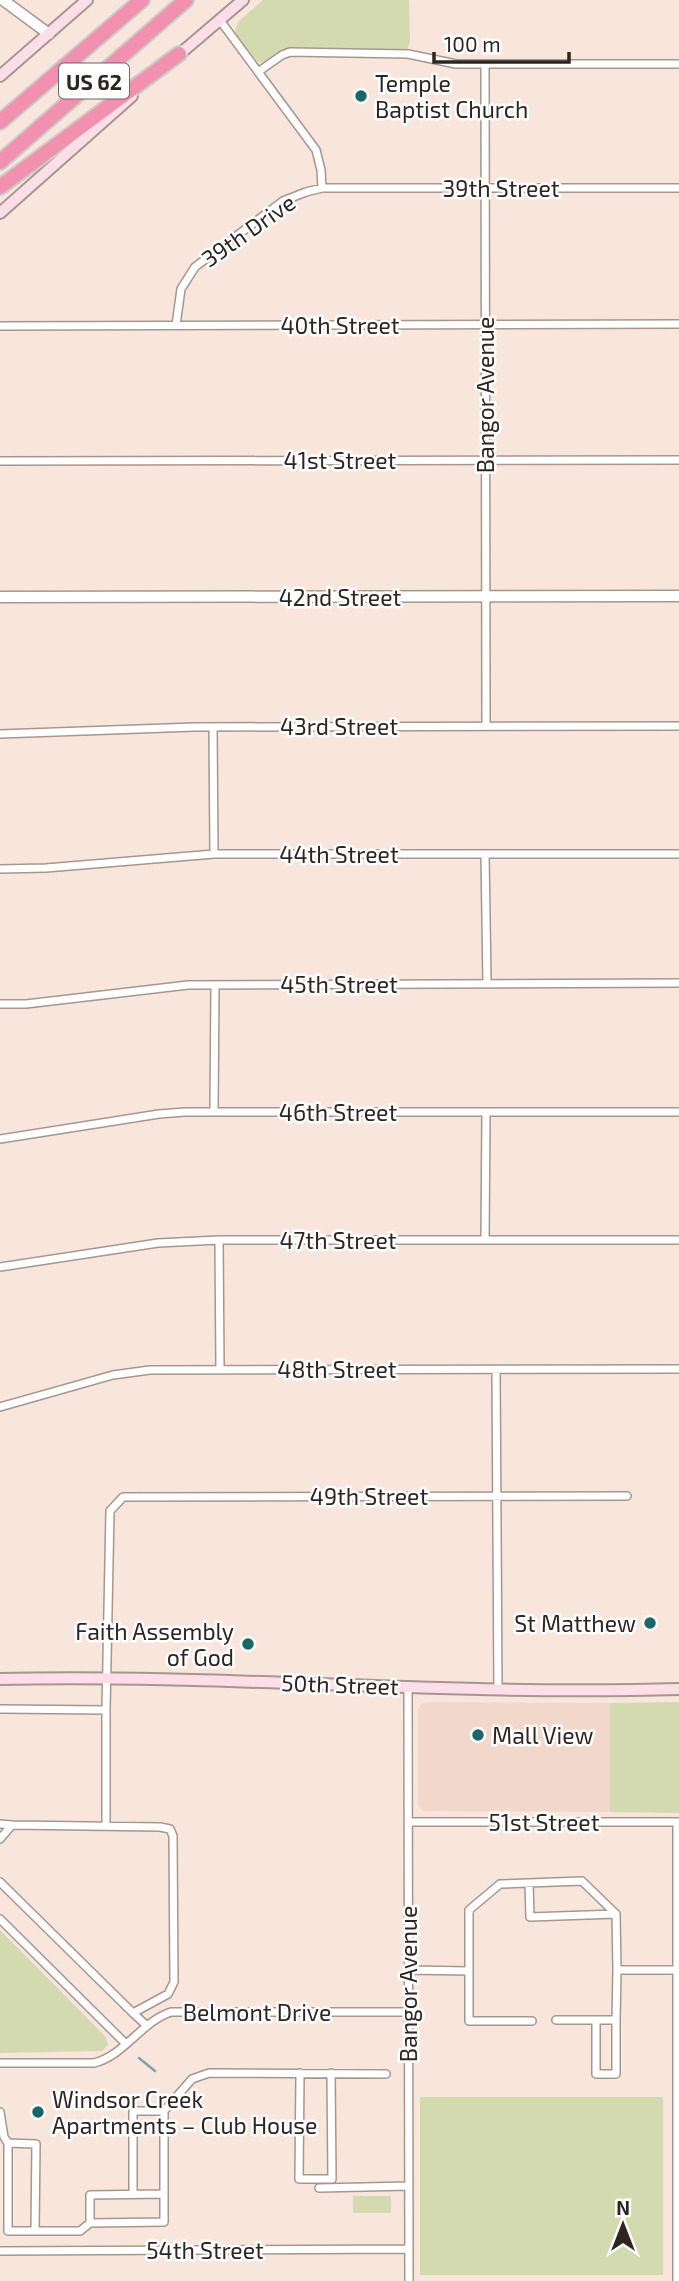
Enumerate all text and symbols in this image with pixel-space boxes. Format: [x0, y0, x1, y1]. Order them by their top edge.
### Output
scale bar [434, 21, 569, 65]
text: 100 m [444, 31, 501, 56]
road number: US 62 [59, 64, 129, 98]
place label: Temple Baptist Church [375, 69, 528, 123]
marker: Temple Baptist Church [353, 88, 369, 104]
street label: 39th Street [442, 174, 560, 202]
street label: 39th Drive [196, 188, 300, 272]
street label: 40th Street [280, 311, 400, 339]
street label: Bangor Avenue [471, 317, 499, 473]
street label: 41st Street [284, 446, 397, 474]
street label: 42nd Street [279, 583, 402, 611]
street label: 43rd Street [280, 712, 398, 740]
street label: 44th Street [279, 840, 399, 868]
street label: 45th Street [280, 970, 398, 998]
street label: 46th Street [279, 1098, 397, 1126]
street label: 47th Street [279, 1226, 397, 1254]
street label: 48th Street [277, 1355, 397, 1383]
street label: 49th Street [310, 1482, 428, 1510]
place label: St Matthew [514, 1609, 636, 1637]
marker: St Matthew [642, 1615, 658, 1631]
place label: Faith Assembly of God [75, 1617, 234, 1671]
marker: Faith Assembly of God [240, 1636, 256, 1652]
street label: 50th Street [281, 1668, 399, 1700]
place label: Mall View [492, 1721, 594, 1749]
marker: Mall View [470, 1727, 486, 1743]
street label: 51st Street [489, 1808, 600, 1836]
street label: Bangor Avenue [394, 1906, 422, 2062]
street label: Belmont Drive [183, 1998, 331, 2026]
place label: Windsor Creek Apartments – Club House [52, 2085, 317, 2139]
marker: Windsor Creek Apartments – Club House [30, 2104, 46, 2120]
north arrow [588, 2190, 658, 2260]
text: N [616, 2196, 630, 2219]
street label: 54th Street [146, 2236, 264, 2264]

